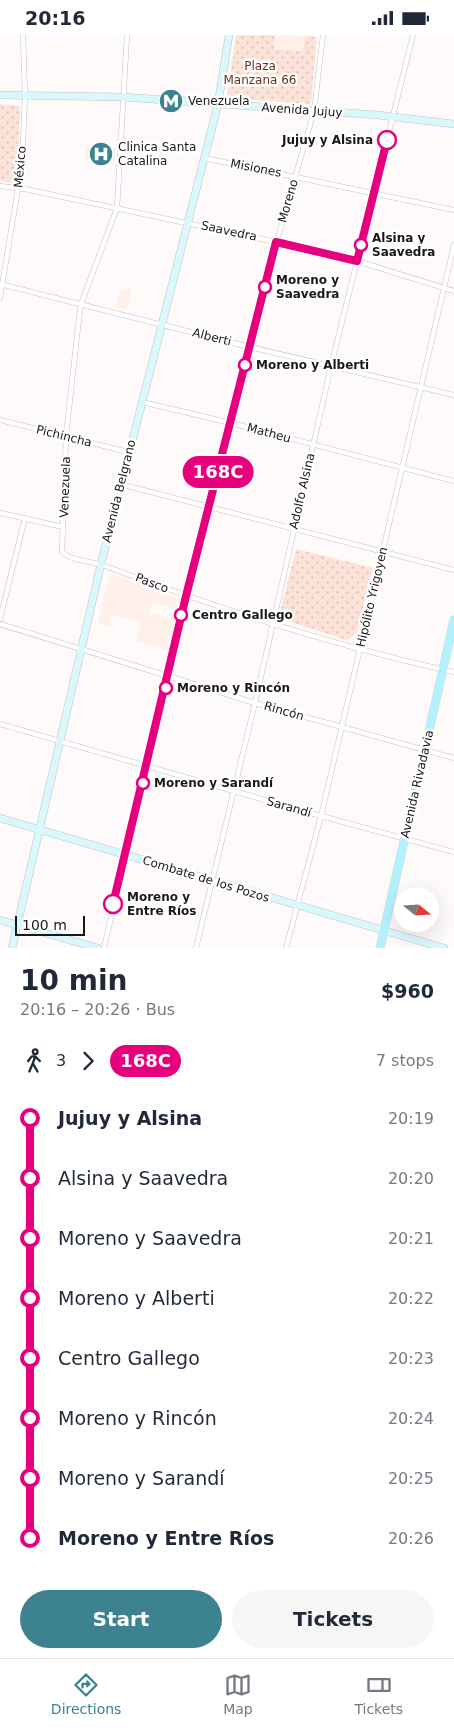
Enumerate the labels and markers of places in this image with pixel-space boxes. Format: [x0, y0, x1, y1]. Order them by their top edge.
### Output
metro station icon: Venezuela [158, 88, 184, 114]
place label: Venezuela [188, 94, 250, 108]
marker: Jujuy y Alsina [377, 130, 397, 150]
place label: Jujuy y Alsina [281, 133, 373, 147]
place label: Clinica Santa Catalina [118, 140, 196, 168]
hospital icon: Clinica Santa Catalina [88, 141, 114, 167]
place label: Alsina y Saavedra [372, 231, 435, 259]
marker: Alsina y Saavedra [354, 238, 368, 252]
place label: Moreno y Saavedra [276, 273, 339, 301]
marker: Moreno y Saavedra [258, 280, 272, 294]
marker: Moreno y Alberti [238, 358, 252, 372]
place label: Moreno y Alberti [256, 358, 369, 372]
marker: Centro Gallego [174, 608, 188, 622]
place label: Centro Gallego [192, 608, 293, 622]
marker: Moreno y Rincón [159, 681, 173, 695]
place label: Moreno y Rincón [177, 681, 290, 695]
marker: Moreno y Sarandí [136, 776, 150, 790]
place label: Moreno y Sarandí [154, 776, 274, 790]
place label: Moreno y Entre Ríos [127, 890, 196, 918]
marker: Moreno y Entre Ríos [103, 894, 123, 914]

